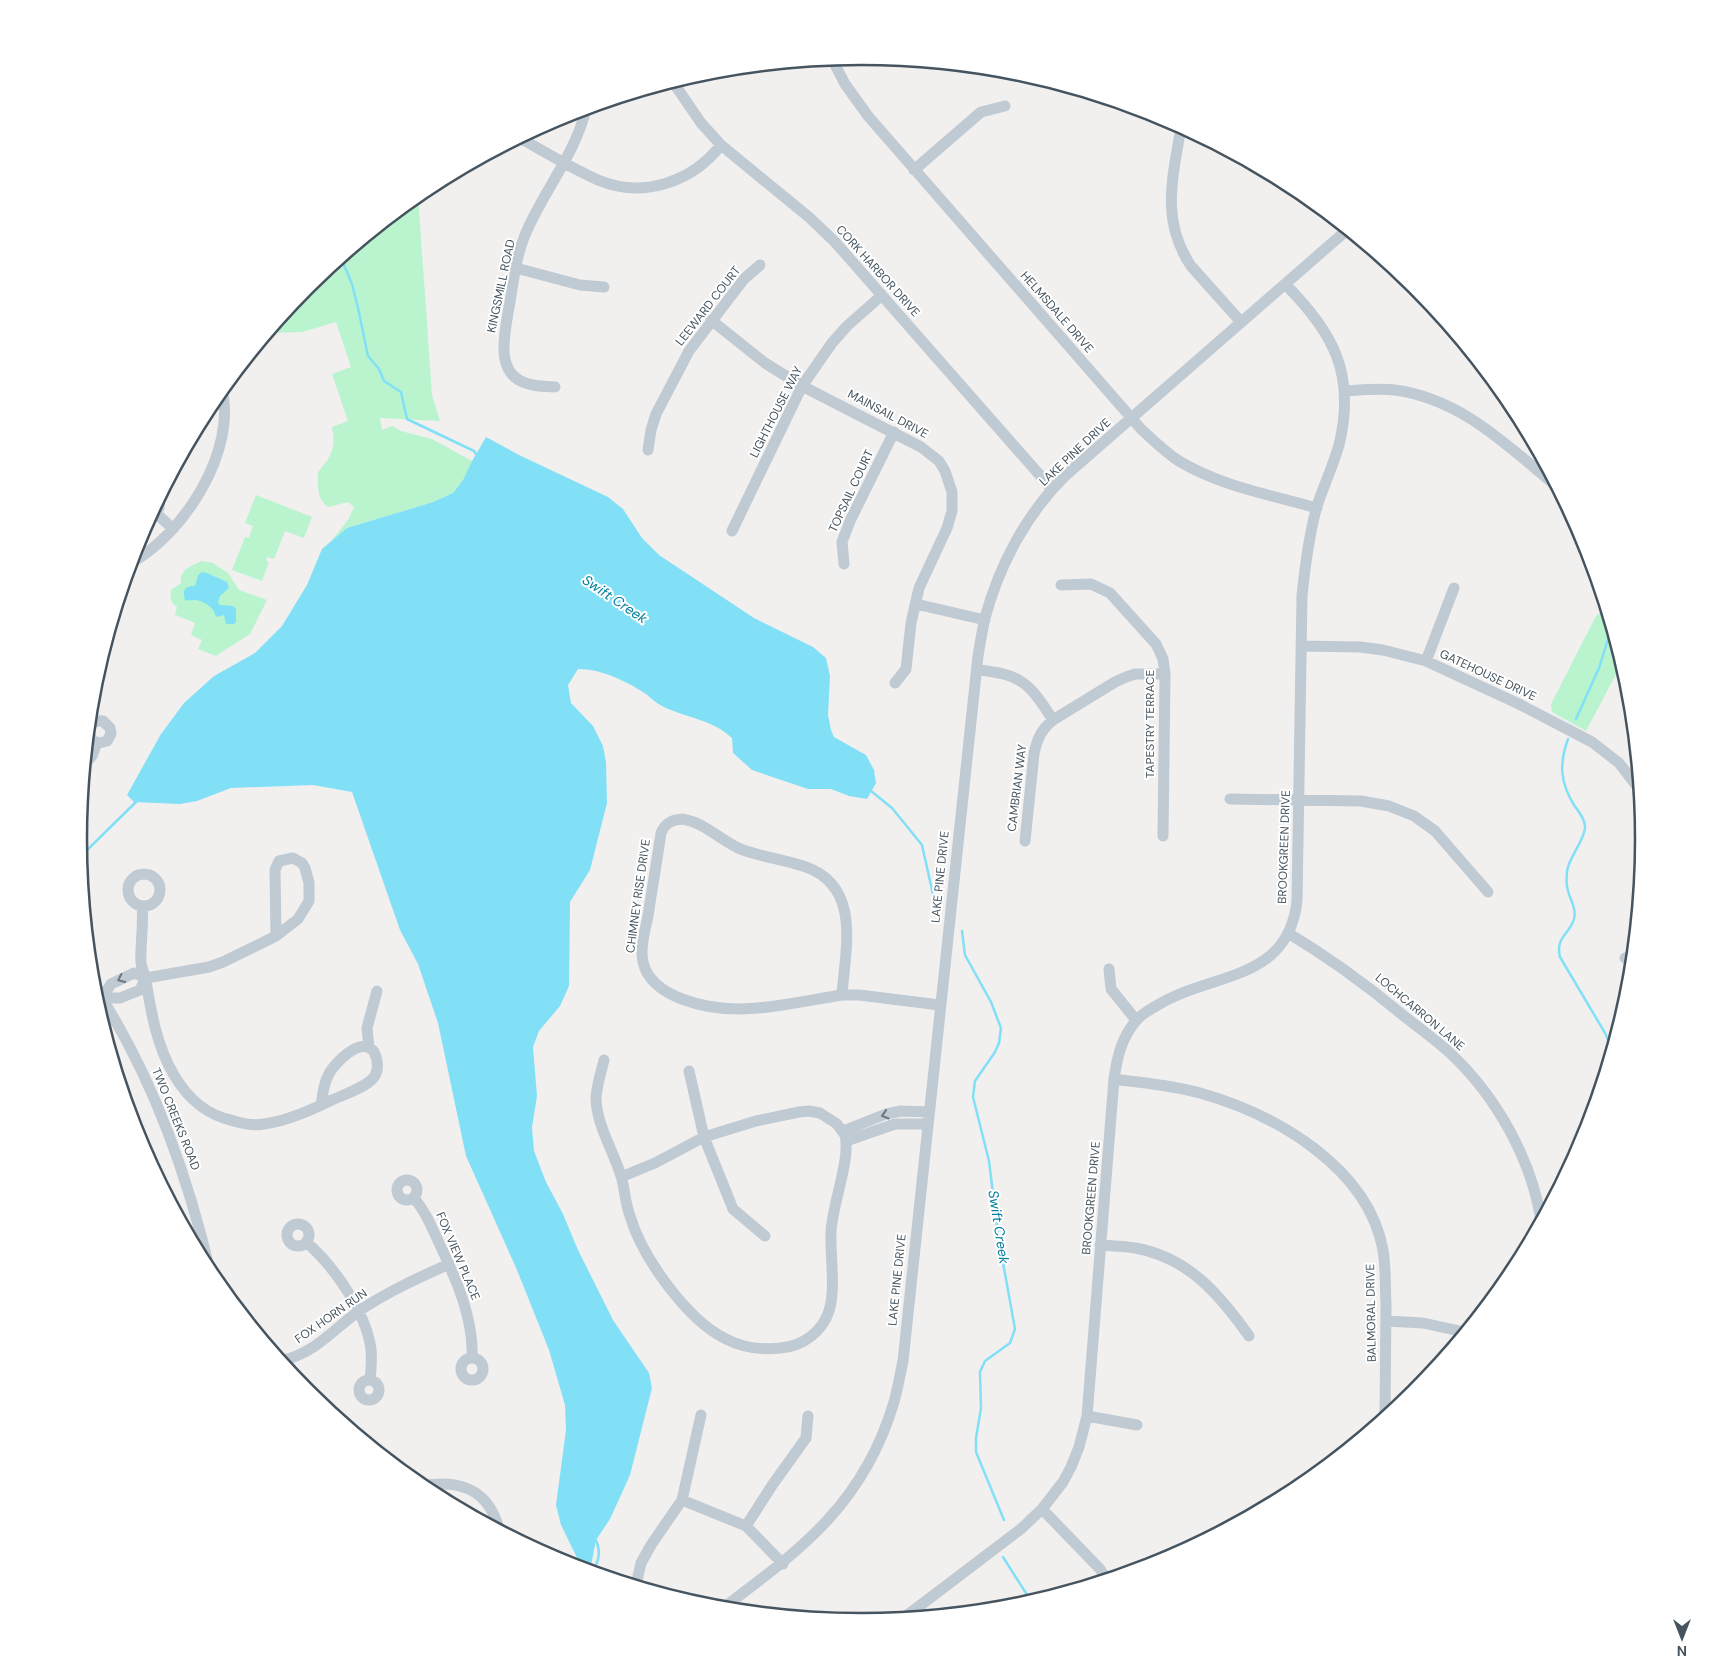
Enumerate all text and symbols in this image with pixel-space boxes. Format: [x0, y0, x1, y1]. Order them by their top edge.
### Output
street label: CORK HARBOR DRIVE [832, 222, 924, 320]
street label: KINGSMILL ROAD [483, 238, 519, 334]
street label: LEEWARD COURT [672, 263, 744, 349]
street label: HELMSDALE DRIVE [1017, 268, 1097, 356]
street label: LIGHTHOUSE WAY [746, 364, 806, 460]
street label: MAINSAIL DRIVE [845, 386, 931, 442]
street label: LAKE PINE DRIVE [1036, 415, 1114, 489]
street label: TOPSAIL COURT [825, 447, 877, 535]
water label: Swift Creek [579, 571, 652, 628]
street label: GATEHOUSE DRIVE [1437, 646, 1539, 705]
street label: TAPESTRY TERRACE [1142, 670, 1158, 778]
street label: CAMBRIAN WAY [1004, 743, 1030, 833]
street label: BROOKGREEN DRIVE [1274, 790, 1294, 904]
street label: LAKE PINE DRIVE [927, 830, 953, 924]
street label: CHIMNEY RISE DRIVE [622, 838, 654, 954]
street label: LOCHCARRON LANE [1372, 970, 1468, 1054]
one-way arrow [117, 973, 126, 984]
street label: TWO CREEKS ROAD [148, 1065, 204, 1173]
one-way arrow [881, 1110, 889, 1120]
street label: BROOKGREEN DRIVE [1078, 1140, 1104, 1255]
water label: Swift Creek [984, 1189, 1014, 1266]
street label: FOX VIEW PLACE [432, 1210, 484, 1303]
street label: LAKE PINE DRIVE [884, 1233, 910, 1327]
street label: BALMORAL DRIVE [1362, 1263, 1380, 1362]
street label: FOX HORN RUN [292, 1285, 370, 1347]
north arrow [1657, 1613, 1707, 1663]
text: N [1677, 1642, 1687, 1660]

